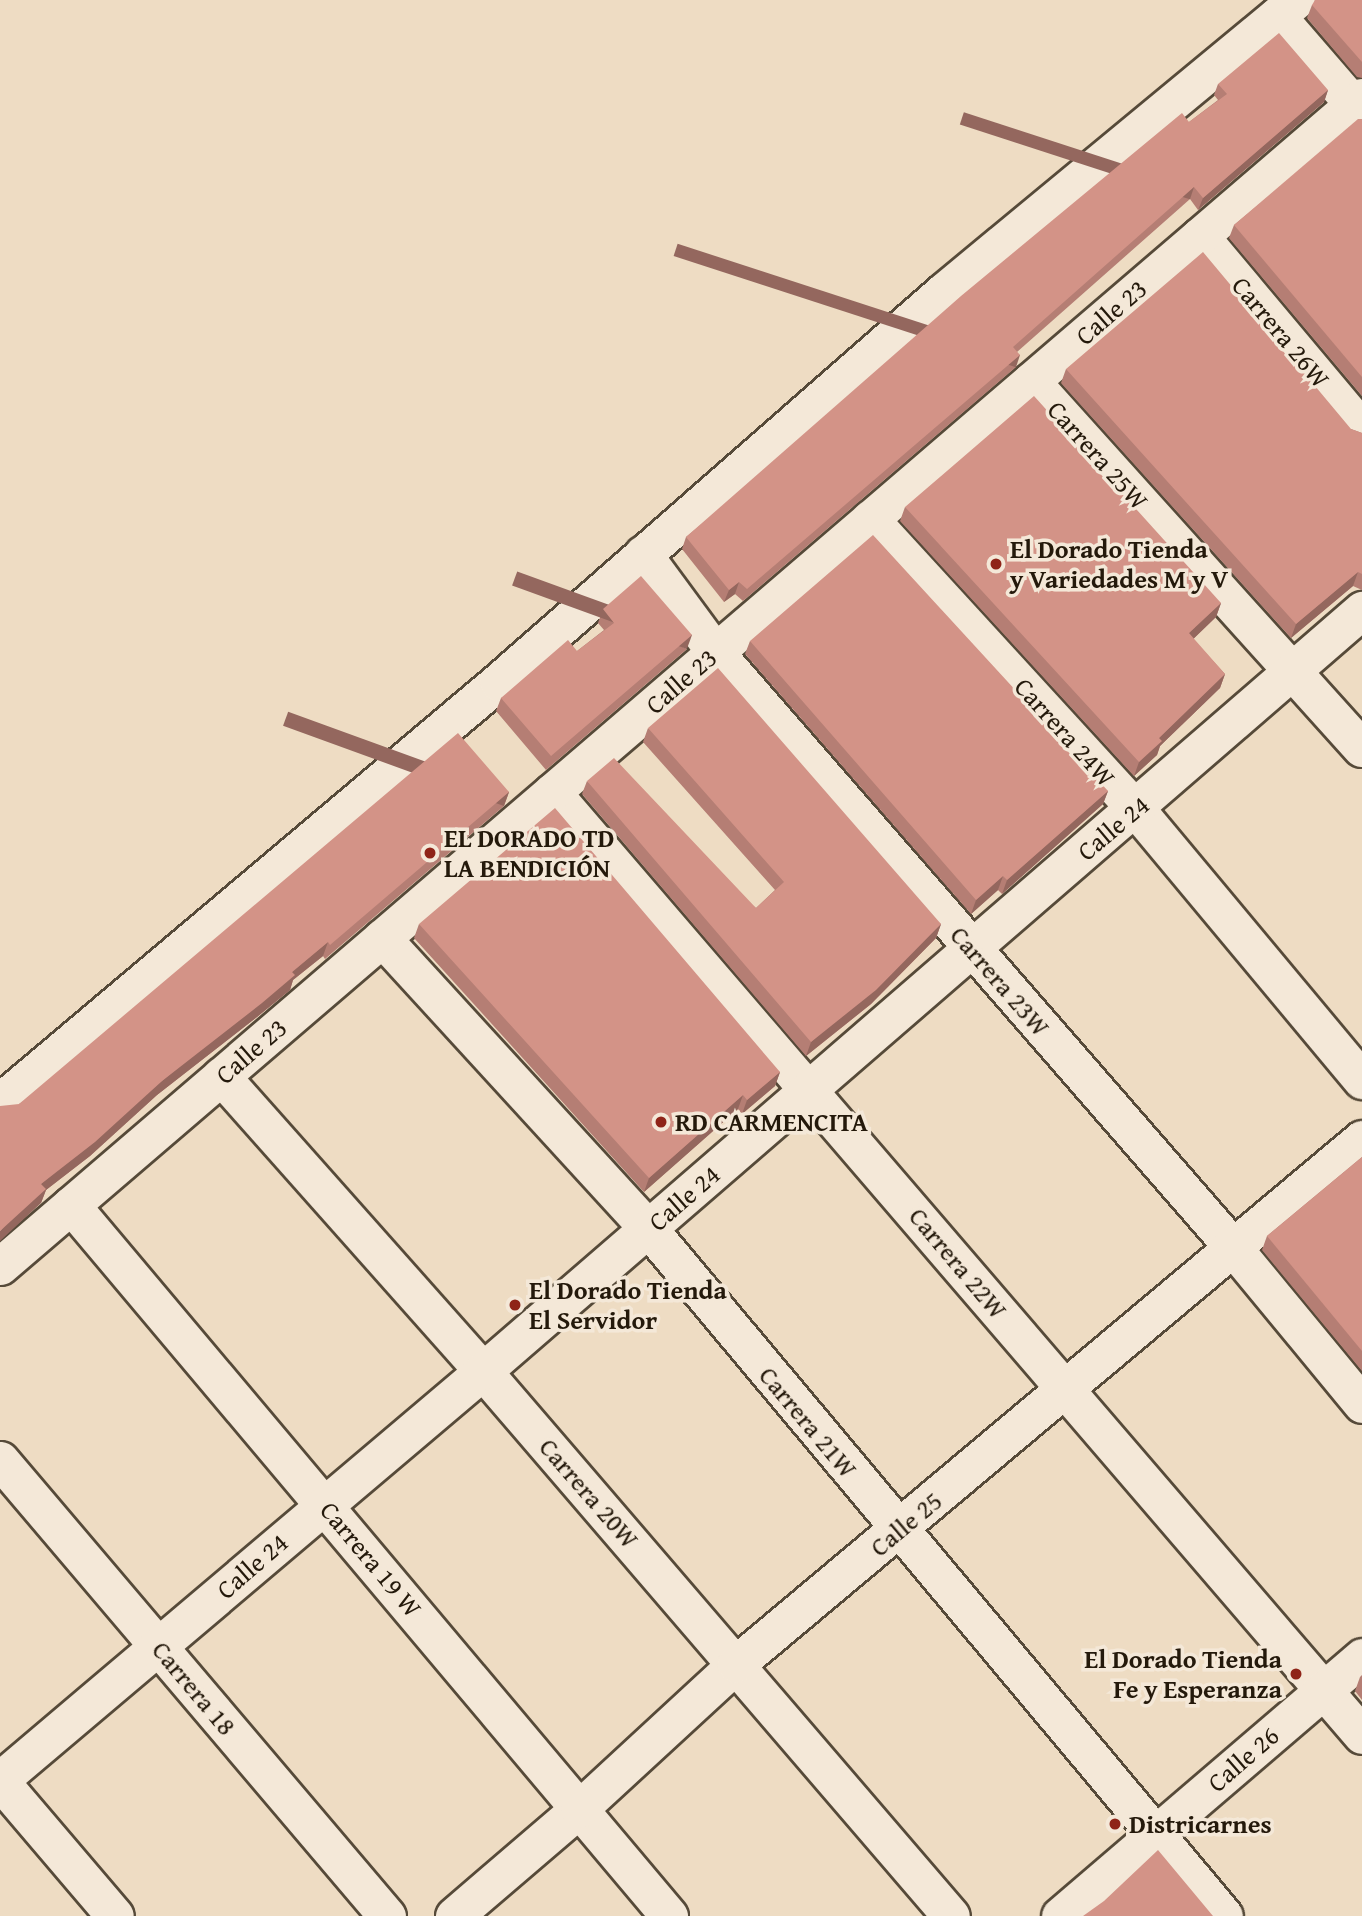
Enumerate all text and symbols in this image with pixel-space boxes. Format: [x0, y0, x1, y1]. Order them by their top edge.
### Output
street label: Carrera 26W [1226, 270, 1336, 394]
street label: Calle 23 [1069, 273, 1153, 351]
street label: Carrera 25W [1041, 394, 1155, 516]
place label: El Dorado Tienda y Variedades M y V [1010, 533, 1228, 594]
marker: El Dorado Tienda y Variedades M y V [988, 556, 1004, 572]
street label: Calle 23 [639, 642, 723, 720]
street label: Carrera 24W [1008, 671, 1122, 793]
street label: Calle 24 [1071, 789, 1155, 867]
place label: EL DORADO TD LA BENDICIÓN [444, 822, 614, 884]
marker: EL DORADO TD LA BENDICIÓN [422, 845, 438, 861]
street label: Carrera 23W [944, 920, 1056, 1042]
street label: Calle 23 [209, 1012, 293, 1090]
place label: RD CARMENCITA [675, 1106, 868, 1138]
marker: RD CARMENCITA [653, 1114, 669, 1130]
street label: Calle 24 [642, 1159, 726, 1237]
street label: Carrera 22W [903, 1201, 1013, 1325]
place label: El Dorado Tienda El Servidor [529, 1274, 727, 1336]
marker: El Dorado Tienda El Servidor [507, 1297, 523, 1313]
street label: Carrera 21W [753, 1360, 863, 1484]
street label: Carrera 20W [533, 1432, 645, 1554]
street label: Calle 25 [864, 1485, 948, 1563]
street label: Carrera 19 W [314, 1495, 428, 1623]
street label: Calle 24 [210, 1527, 294, 1605]
street label: Carrera 18 [146, 1635, 242, 1741]
place label: El Dorado Tienda Fe y Esperanza [1084, 1643, 1282, 1704]
marker: El Dorado Tienda Fe y Esperanza [1288, 1666, 1304, 1682]
street label: Calle 26 [1201, 1720, 1285, 1798]
place label: Districarnes [1129, 1808, 1272, 1840]
marker: Districarnes [1107, 1816, 1123, 1832]

